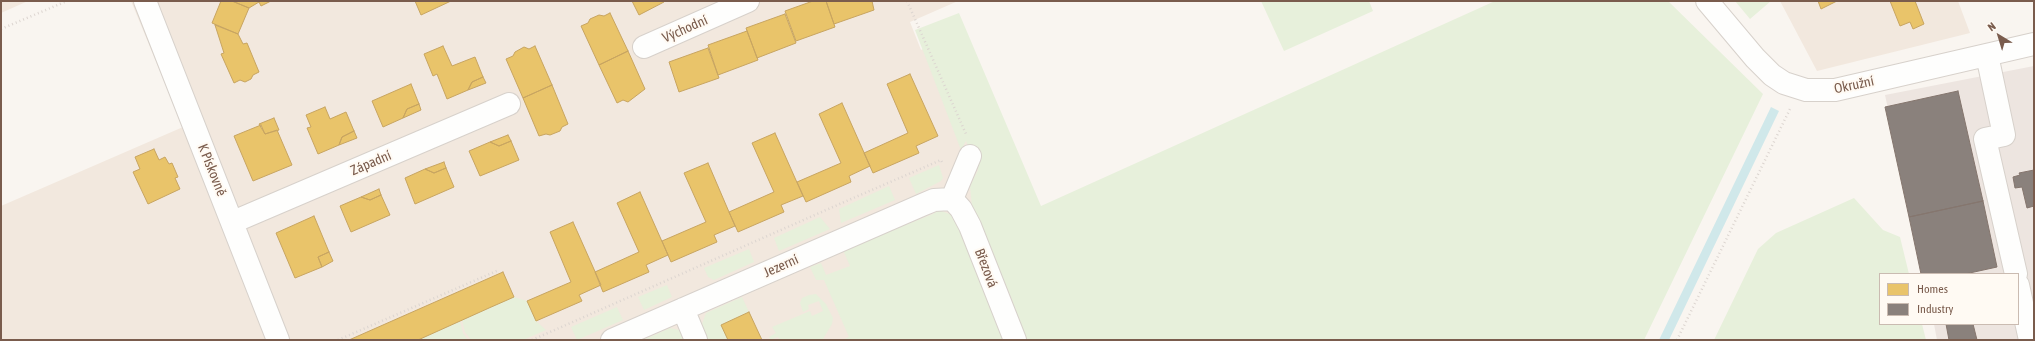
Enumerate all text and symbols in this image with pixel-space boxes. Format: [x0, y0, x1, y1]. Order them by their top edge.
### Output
street label: Východní [660, 12, 710, 46]
north arrow [1979, 16, 2019, 56]
text: N [1985, 20, 1998, 33]
street label: Okružní [1833, 73, 1875, 97]
street label: K Pískovně [194, 141, 230, 199]
street label: Západní [348, 147, 394, 179]
street label: Březová [971, 246, 1001, 290]
street label: Jezerní [761, 251, 801, 281]
legend [1879, 273, 2019, 325]
text: Homes [1917, 282, 1948, 296]
text: Industry [1917, 302, 1954, 316]

